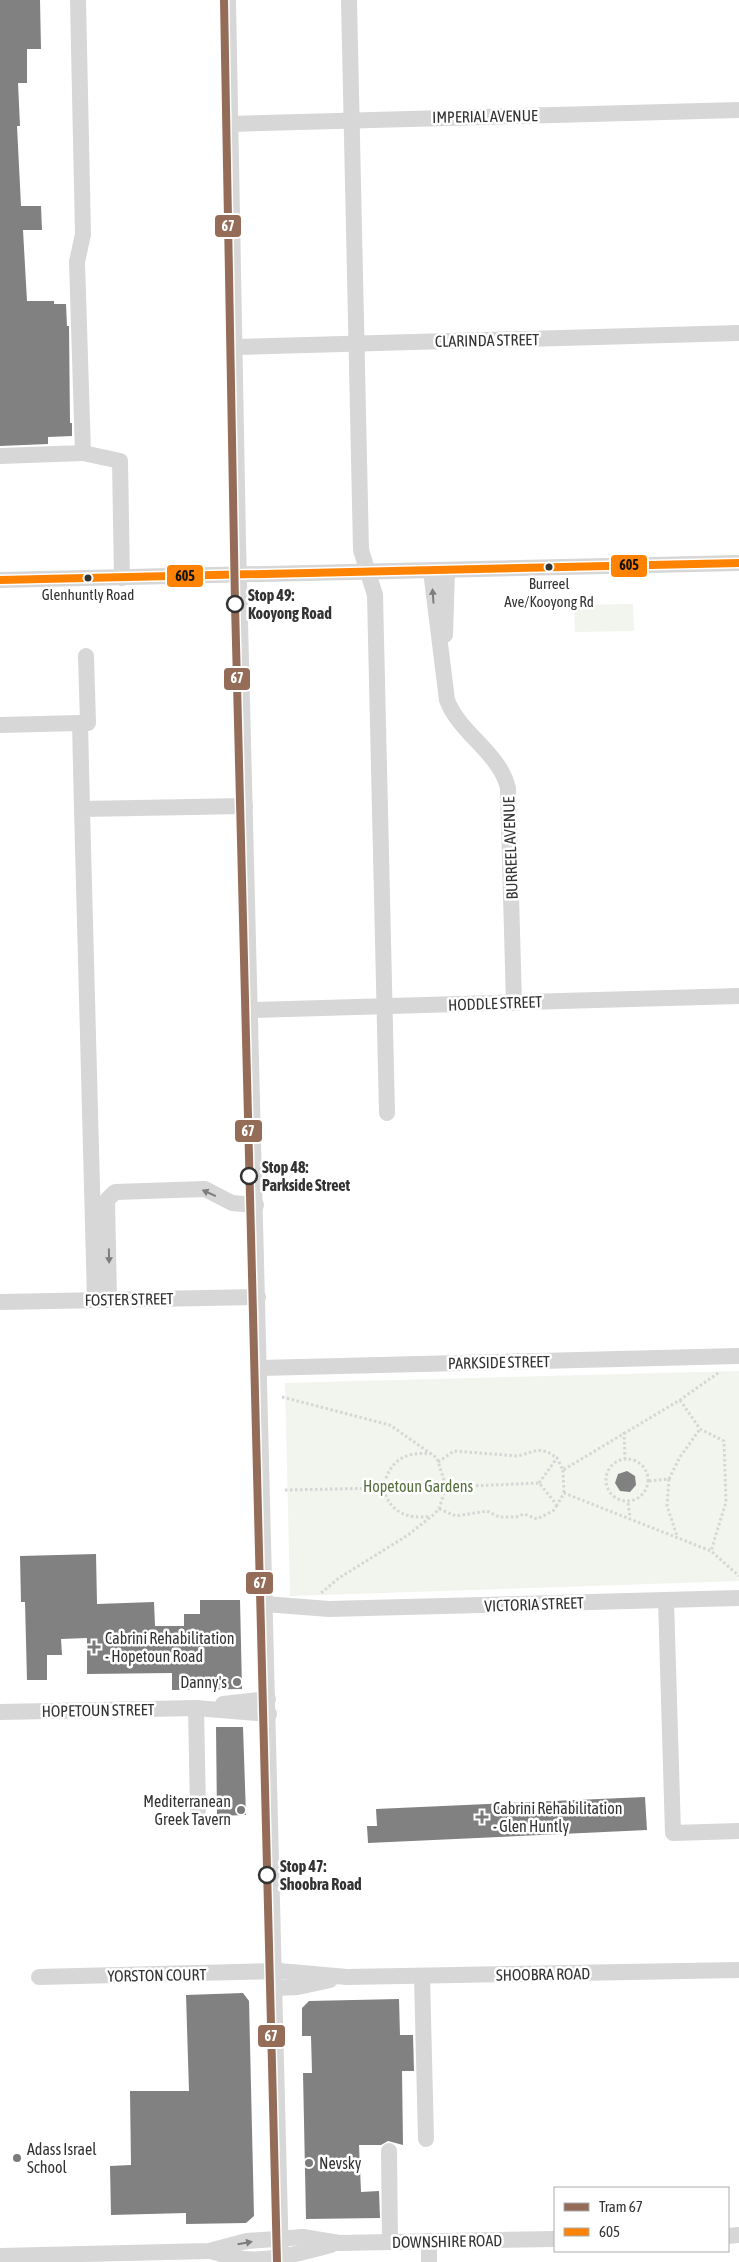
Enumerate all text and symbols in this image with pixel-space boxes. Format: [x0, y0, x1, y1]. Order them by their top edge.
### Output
street label: IMPERIAL AVENUE [432, 106, 538, 126]
line badge: 67 [214, 214, 242, 238]
text: 67 [221, 218, 235, 234]
street label: CLARINDA STREET [435, 330, 539, 350]
line badge: 605 [610, 554, 648, 578]
text: 605 [619, 557, 639, 573]
marker: Burreel Ave/Kooyong Rd [544, 562, 554, 572]
line badge: 605 [166, 564, 204, 588]
text: 605 [175, 568, 195, 584]
marker: Glenhuntly Road [83, 573, 93, 583]
place label: Burreel Ave/Kooyong Rd [504, 575, 594, 610]
place label: Glenhuntly Road [42, 586, 134, 603]
place label: Stop 49: Kooyong Road [248, 586, 332, 622]
one-way arrow [429, 587, 437, 603]
marker: Stop 49: Kooyong Road [226, 595, 244, 613]
line badge: 67 [223, 667, 251, 691]
text: 67 [230, 670, 244, 686]
street label: BURREEL AVENUE [499, 796, 521, 900]
street label: HODDLE STREET [448, 992, 542, 1014]
line badge: 67 [234, 1119, 263, 1143]
text: 67 [241, 1123, 255, 1139]
place label: Stop 48: Parkside Street [262, 1158, 351, 1194]
marker: Stop 48: Parkside Street [240, 1167, 258, 1185]
one-way arrow [202, 1188, 217, 1197]
one-way arrow [105, 1248, 113, 1264]
street label: FOSTER STREET [84, 1289, 174, 1309]
street label: PARKSIDE STREET [448, 1352, 550, 1372]
park label: Hopetoun Gardens [363, 1477, 473, 1496]
line badge: 67 [245, 1571, 274, 1595]
text: 67 [253, 1575, 267, 1591]
street label: VICTORIA STREET [484, 1593, 584, 1615]
place label: Cabrini Rehabilitation - Hopetoun Road [105, 1629, 235, 1666]
marker: Cabrini Rehabilitation - Hopetoun Road [87, 1640, 101, 1654]
place label: Danny's [180, 1673, 227, 1692]
marker: Danny's [231, 1676, 243, 1688]
street label: HOPETOUN STREET [41, 1700, 155, 1720]
place label: Mediterranean Greek Tavern [143, 1792, 231, 1828]
place label: Cabrini Rehabilitation - Glen Huntly [493, 1799, 623, 1836]
marker: Mediterranean Greek Tavern [235, 1804, 247, 1816]
marker: Cabrini Rehabilitation - Glen Huntly [475, 1810, 489, 1824]
place label: Stop 47: Shoobra Road [280, 1857, 362, 1893]
marker: Stop 47: Shoobra Road [258, 1866, 276, 1884]
street label: SHOOBRA ROAD [496, 1964, 590, 1984]
street label: YORSTON COURT [107, 1965, 207, 1985]
line badge: 67 [257, 2024, 286, 2048]
text: 67 [264, 2028, 278, 2044]
place label: Adass Israel School [27, 2140, 97, 2176]
marker: Adass Israel School [11, 2152, 23, 2164]
place label: Nevsky [319, 2154, 362, 2173]
marker: Nevsky [303, 2157, 315, 2169]
legend [554, 2187, 729, 2252]
text: Tram 67 [599, 2198, 643, 2215]
text: 605 [599, 2223, 620, 2240]
street label: DOWNSHIRE ROAD [392, 2231, 502, 2251]
one-way arrow [237, 2238, 253, 2246]

